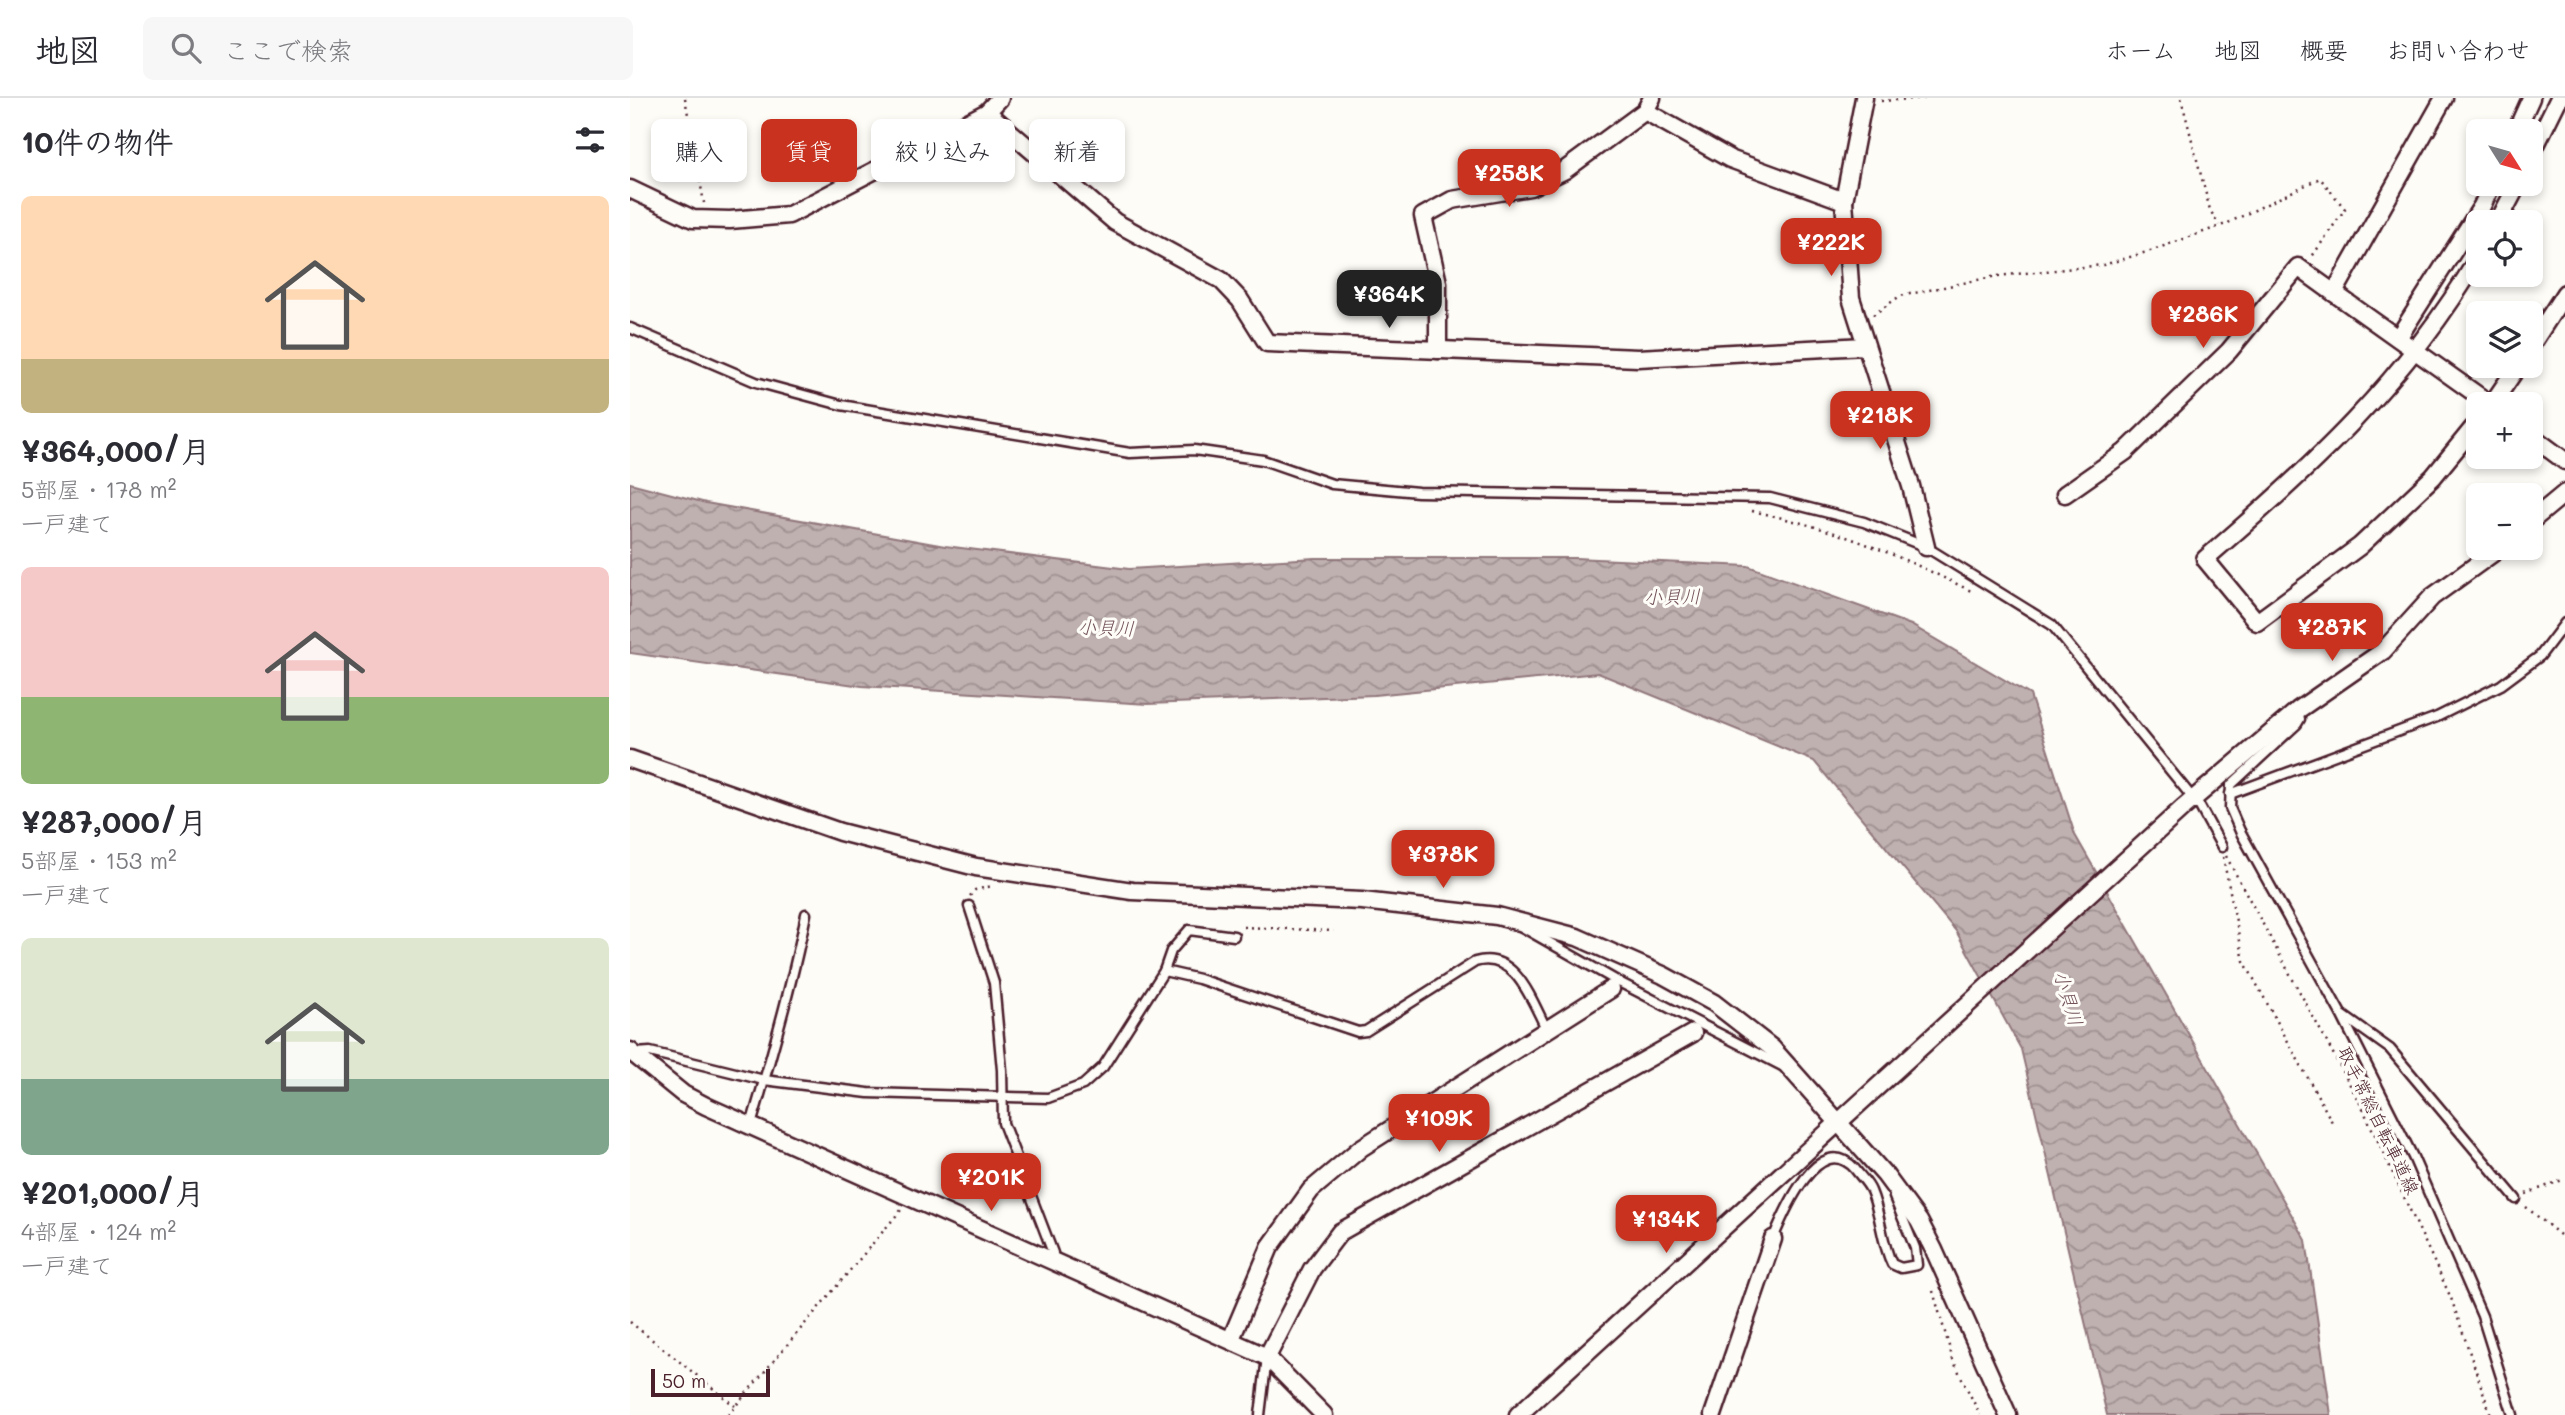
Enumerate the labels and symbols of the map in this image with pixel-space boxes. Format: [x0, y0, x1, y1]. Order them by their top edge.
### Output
north arrow [2466, 119, 2543, 196]
pin: ¥258K [1460, 150, 1558, 209]
pin: ¥222K [1782, 218, 1880, 278]
pin: ¥364K [1340, 271, 1438, 330]
pin: ¥286K [2154, 290, 2252, 350]
pin: ¥218K [1831, 392, 1929, 451]
water label: 小貝川 [1643, 583, 1701, 609]
pin: ¥287K [2283, 603, 2381, 663]
water label: 小貝川 [1077, 614, 1135, 640]
pin: ¥378K [1394, 830, 1492, 890]
water label: 小貝川 [2049, 967, 2089, 1029]
street label: 取手常総自転車道線 [2333, 1042, 2425, 1198]
pin: ¥109K [1390, 1094, 1488, 1154]
pin: ¥201K [942, 1154, 1040, 1213]
pin: ¥134K [1617, 1196, 1715, 1255]
scale bar [651, 1366, 770, 1398]

